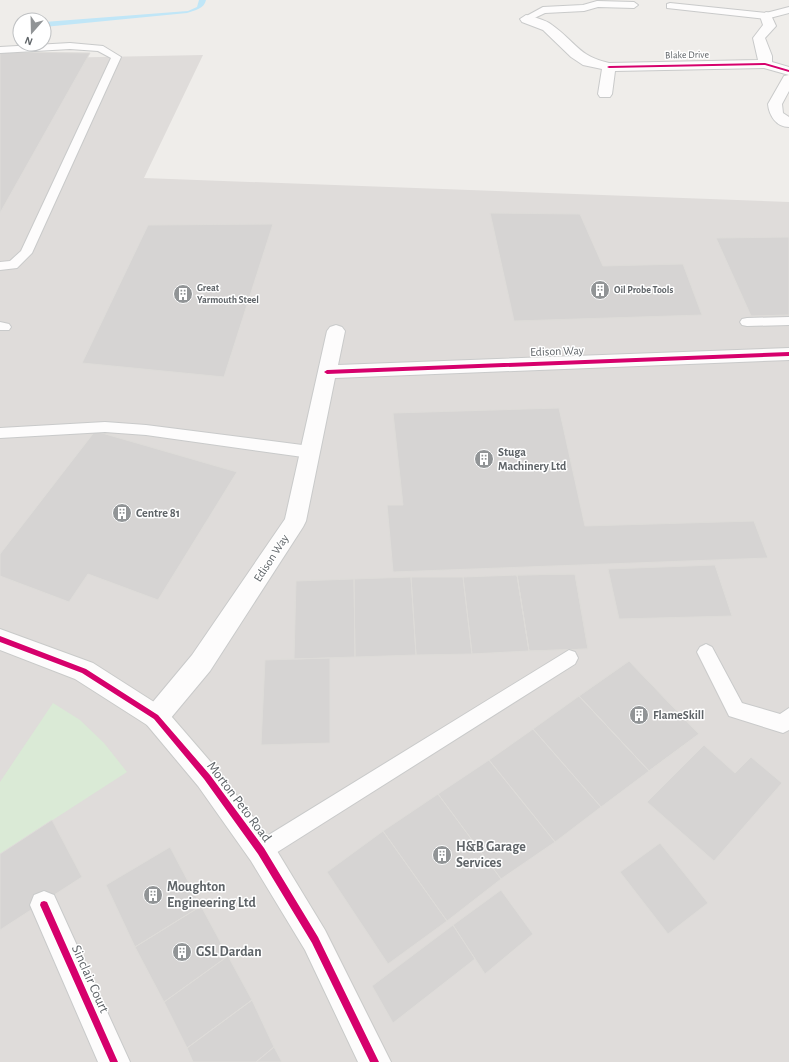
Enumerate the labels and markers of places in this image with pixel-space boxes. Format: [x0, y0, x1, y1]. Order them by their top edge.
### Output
building icon: Oil Probe Tools [589, 279, 611, 301]
building icon: Great Yarmouth Steel [172, 283, 194, 305]
place label: Great Yarmouth Steel [197, 283, 259, 305]
place label: Oil Probe Tools [614, 285, 673, 295]
place label: Stuga Machinery Ltd [498, 446, 567, 473]
building icon: Stuga Machinery Ltd [473, 448, 495, 470]
building icon: Centre 81 [111, 502, 133, 524]
place label: Centre 81 [136, 507, 180, 519]
building icon: FlameSkill [628, 704, 650, 726]
place label: FlameSkill [653, 709, 704, 721]
place label: H&B Garage Services [456, 840, 526, 870]
building icon: H&B Garage Services [431, 844, 453, 866]
place label: Moughton Engineering Ltd [167, 880, 256, 910]
building icon: Moughton Engineering Ltd [142, 884, 164, 906]
building icon: GSL Dardan [171, 941, 193, 963]
place label: GSL Dardan [196, 945, 262, 959]

